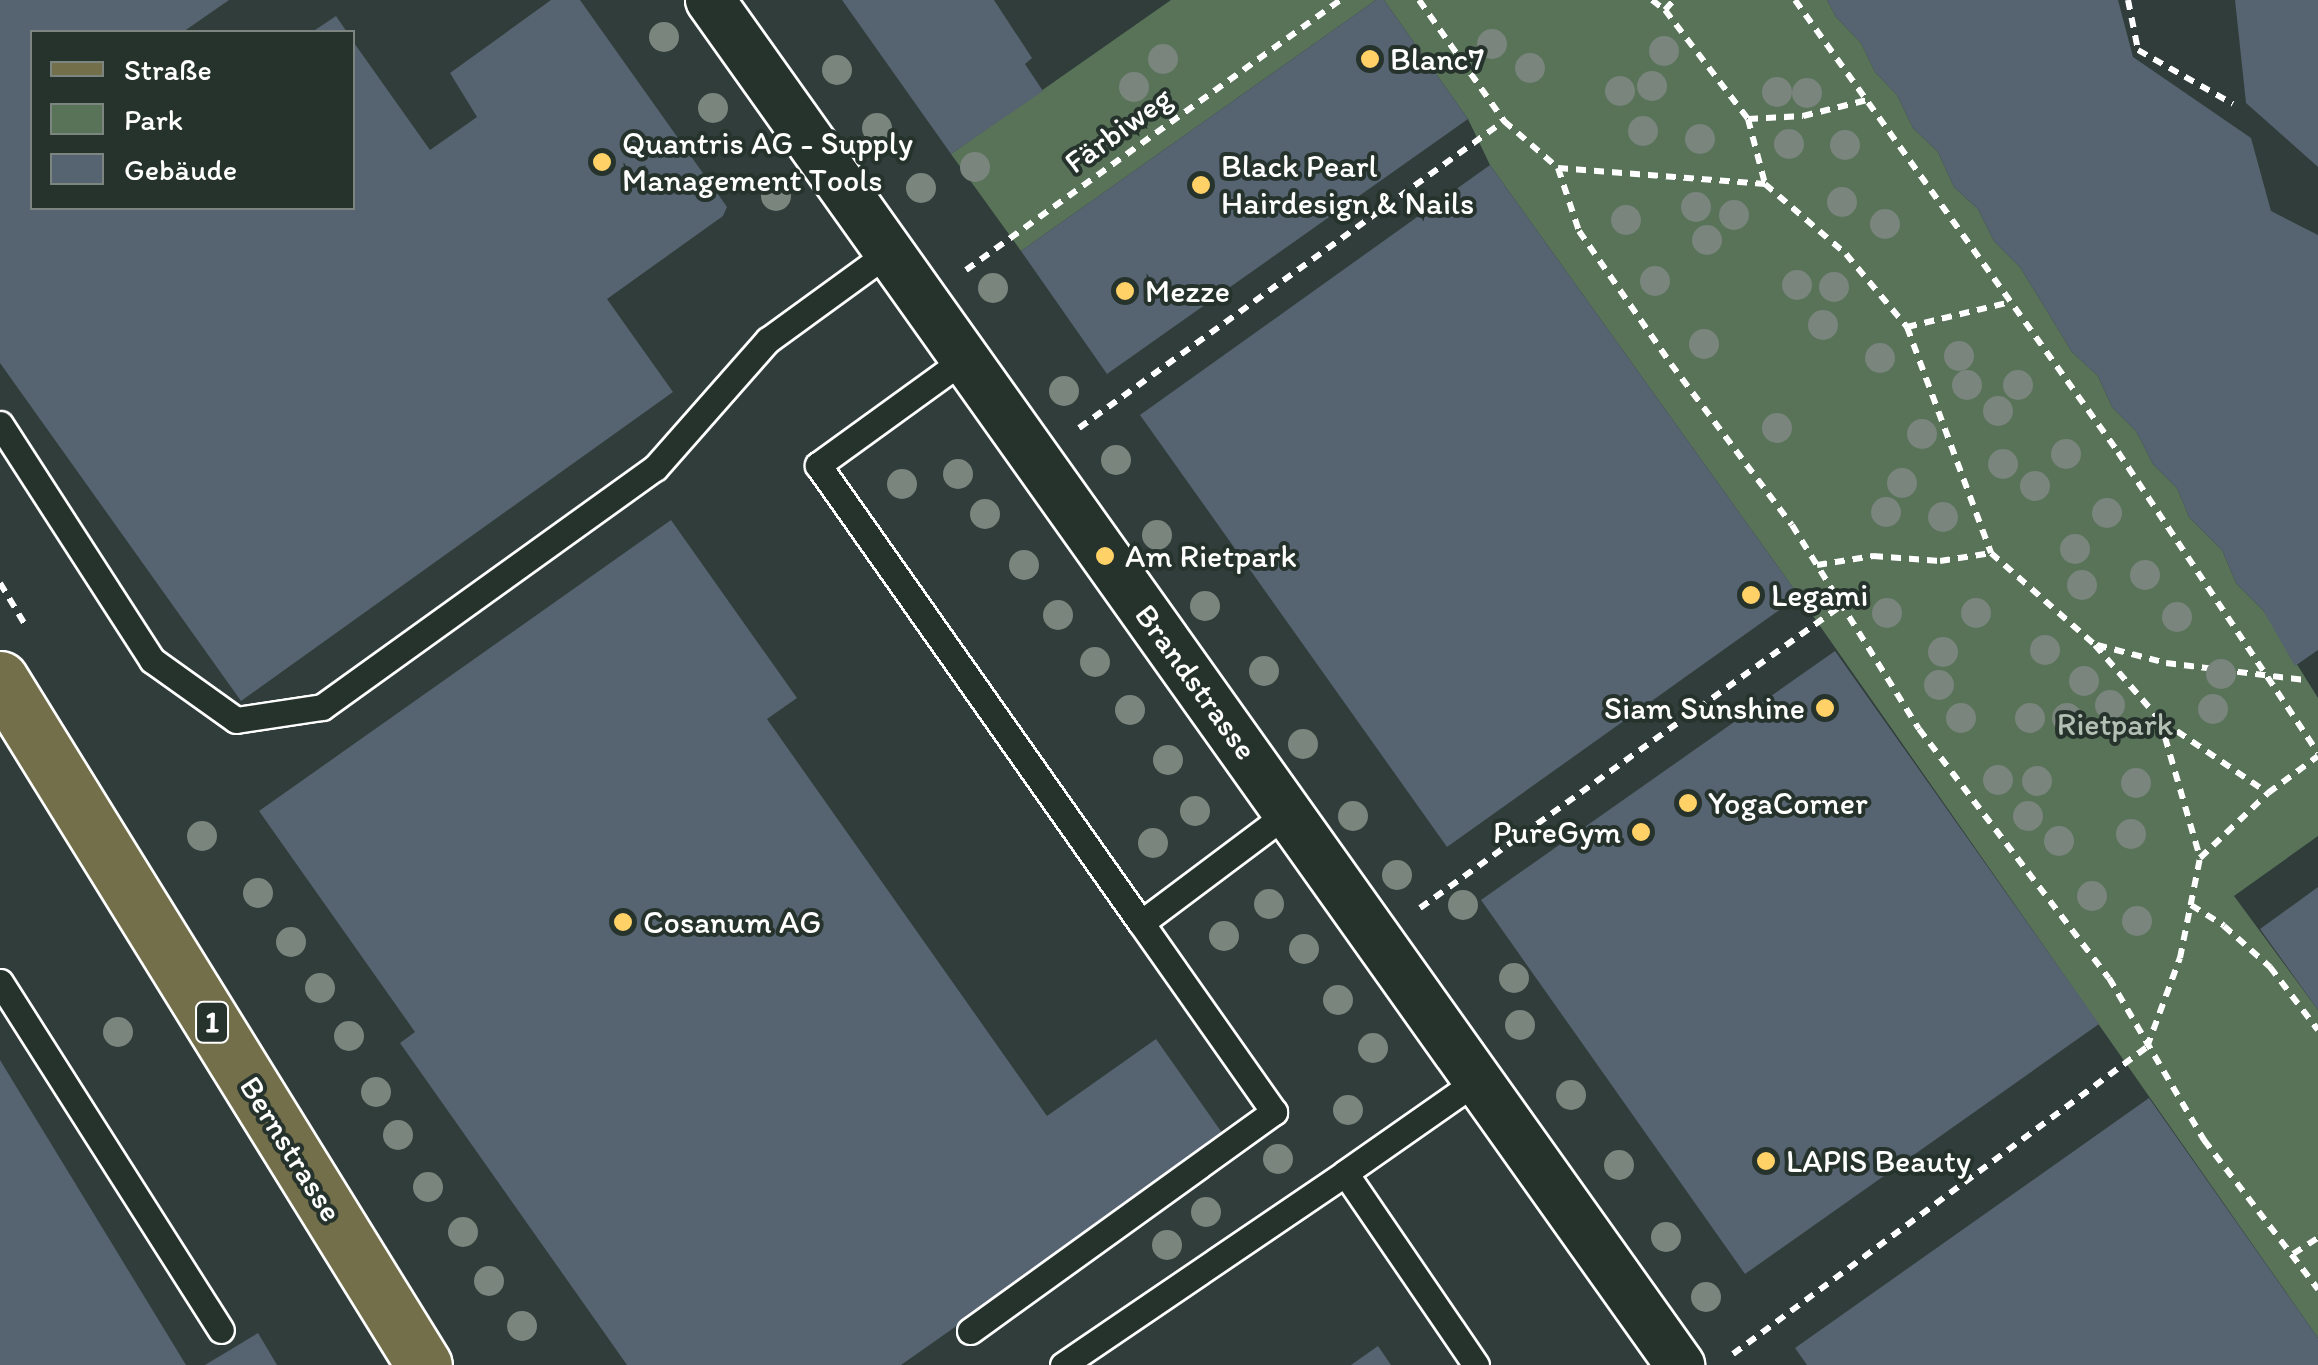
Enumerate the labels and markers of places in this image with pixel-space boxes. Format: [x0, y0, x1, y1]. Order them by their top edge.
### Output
place label: Blanc7 [1390, 40, 1484, 78]
marker: Blanc7 [1359, 48, 1381, 70]
place label: Quantris AG - Supply Management Tools [622, 125, 913, 200]
place label: Black Pearl Hairdesign & Nails [1221, 148, 1474, 223]
marker: Quantris AG - Supply Management Tools [591, 151, 613, 173]
marker: Black Pearl Hairdesign & Nails [1190, 174, 1212, 196]
place label: Mezze [1145, 272, 1230, 310]
marker: Mezze [1114, 280, 1136, 302]
place label: Am Rietpark [1125, 537, 1296, 575]
marker: Am Rietpark [1094, 545, 1116, 567]
place label: Legami [1771, 576, 1868, 614]
marker: Legami [1740, 584, 1762, 606]
place label: Siam Sunshine [1602, 689, 1805, 727]
marker: Siam Sunshine [1814, 697, 1836, 719]
place label: YogaCorner [1708, 784, 1868, 822]
marker: YogaCorner [1677, 792, 1699, 814]
place label: PureGym [1493, 813, 1621, 851]
marker: PureGym [1630, 821, 1652, 843]
place label: Cosanum AG [643, 903, 821, 941]
marker: Cosanum AG [612, 911, 634, 933]
place label: LAPIS Beauty [1786, 1142, 1971, 1180]
marker: LAPIS Beauty [1755, 1150, 1777, 1172]

